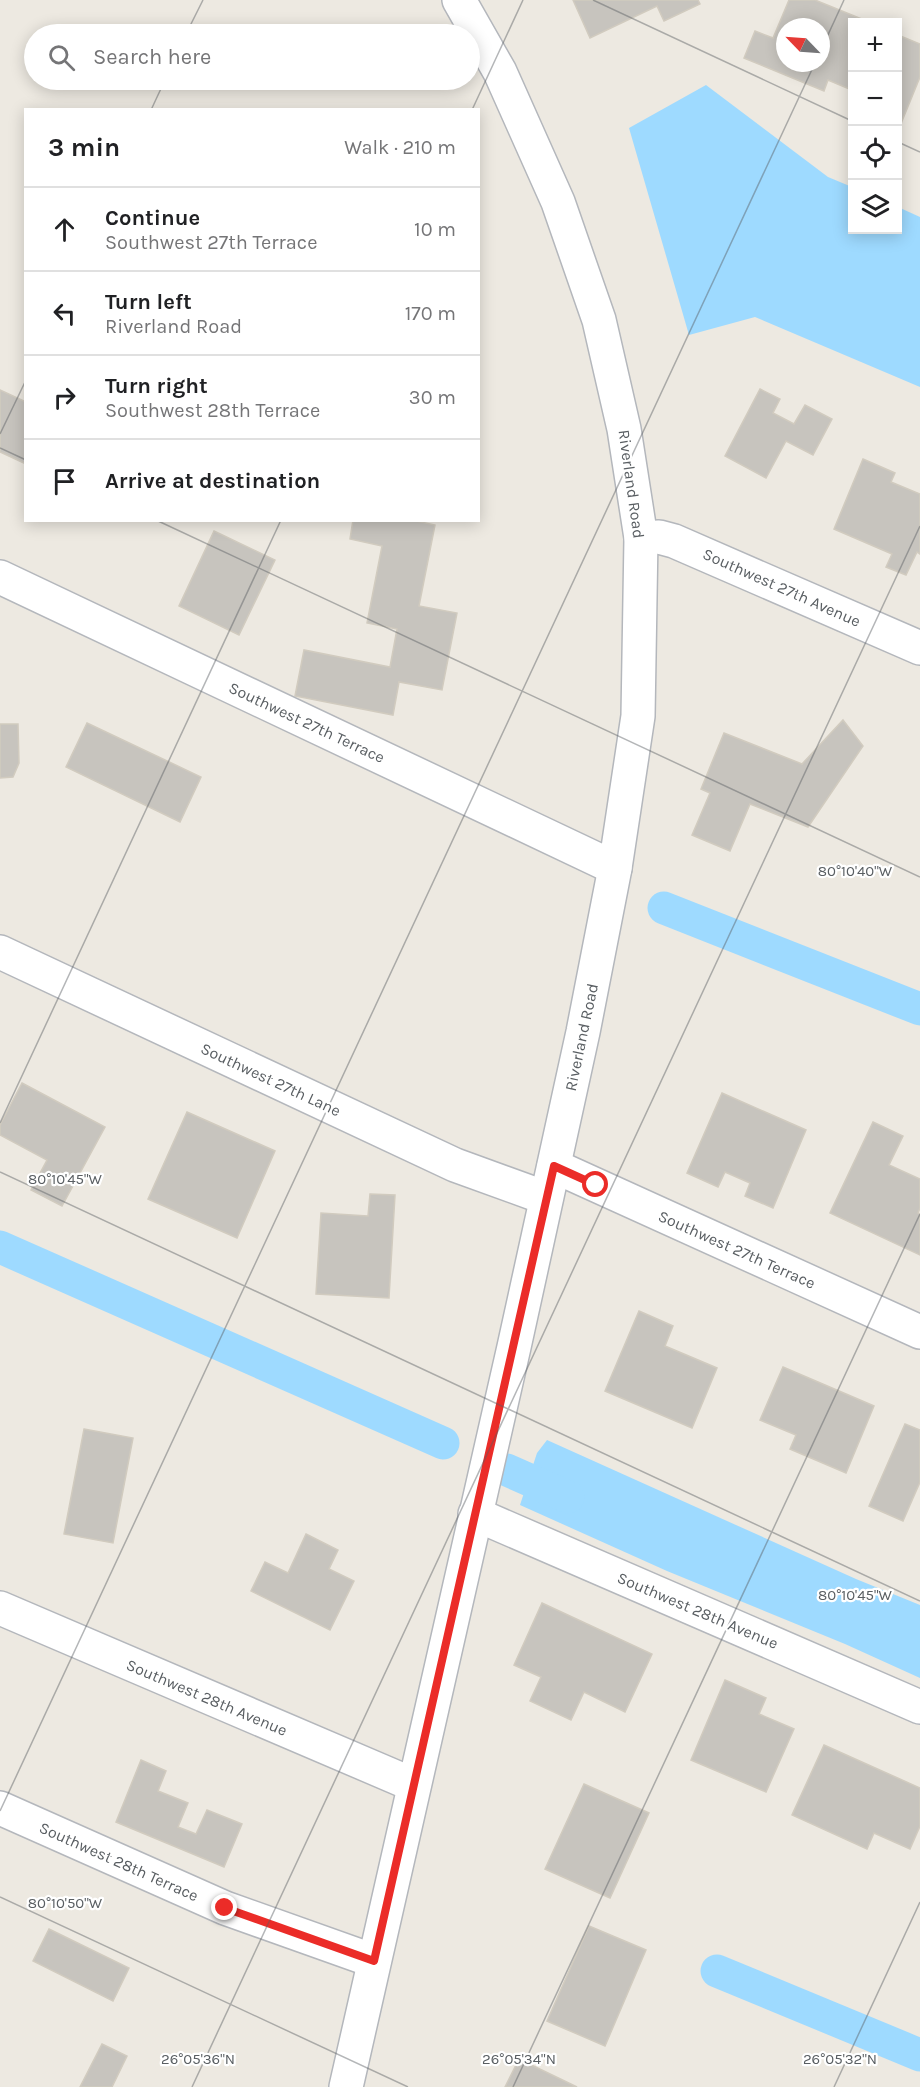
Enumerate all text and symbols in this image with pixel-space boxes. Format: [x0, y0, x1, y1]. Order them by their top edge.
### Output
north arrow [776, 18, 830, 72]
map controls [848, 18, 902, 234]
button: + [848, 18, 902, 72]
search box [24, 24, 480, 90]
icon: search [45, 41, 78, 74]
text: Search here [93, 44, 211, 70]
button: − [848, 72, 902, 126]
button: locate [848, 126, 902, 180]
text: 3 min [48, 132, 120, 163]
text: Walk · 210 m [344, 136, 456, 159]
button: layers [848, 180, 902, 234]
text: Continue [105, 205, 200, 231]
icon: ahead [48, 213, 81, 246]
text: 10 m [414, 218, 456, 241]
text: Southwest 27th Terrace [105, 231, 317, 254]
text: Turn left [105, 289, 192, 315]
icon: left [48, 297, 81, 330]
text: 170 m [405, 302, 456, 325]
text: Riverland Road [105, 315, 242, 338]
text: Turn right [105, 373, 208, 399]
icon: right [48, 381, 81, 414]
text: 30 m [409, 386, 456, 409]
text: Southwest 28th Terrace [105, 399, 320, 422]
street label: Riverland Road [614, 428, 649, 540]
icon: arrive [48, 465, 81, 498]
text: Arrive at destination [105, 468, 320, 494]
street label: Southwest 27th Avenue [700, 544, 864, 631]
street label: Southwest 27th Terrace [226, 678, 388, 767]
text: 80°10'40"W [818, 862, 893, 880]
street label: Riverland Road [561, 981, 602, 1093]
street label: Southwest 27th Lane [198, 1039, 344, 1120]
text: 80°10'45"W [28, 1170, 103, 1188]
route start [582, 1171, 608, 1197]
street label: Southwest 27th Terrace [655, 1206, 818, 1293]
street label: Southwest 28th Avenue [614, 1568, 781, 1653]
text: 80°10'45"W [818, 1586, 893, 1604]
street label: Southwest 28th Avenue [123, 1655, 290, 1740]
street label: Southwest 28th Terrace [36, 1818, 201, 1905]
text: 80°10'50"W [28, 1894, 103, 1912]
route end [211, 1894, 237, 1920]
text: 26°05'36"N [161, 2050, 235, 2068]
text: 26°05'34"N [482, 2050, 556, 2068]
text: 26°05'32"N [803, 2050, 877, 2068]

